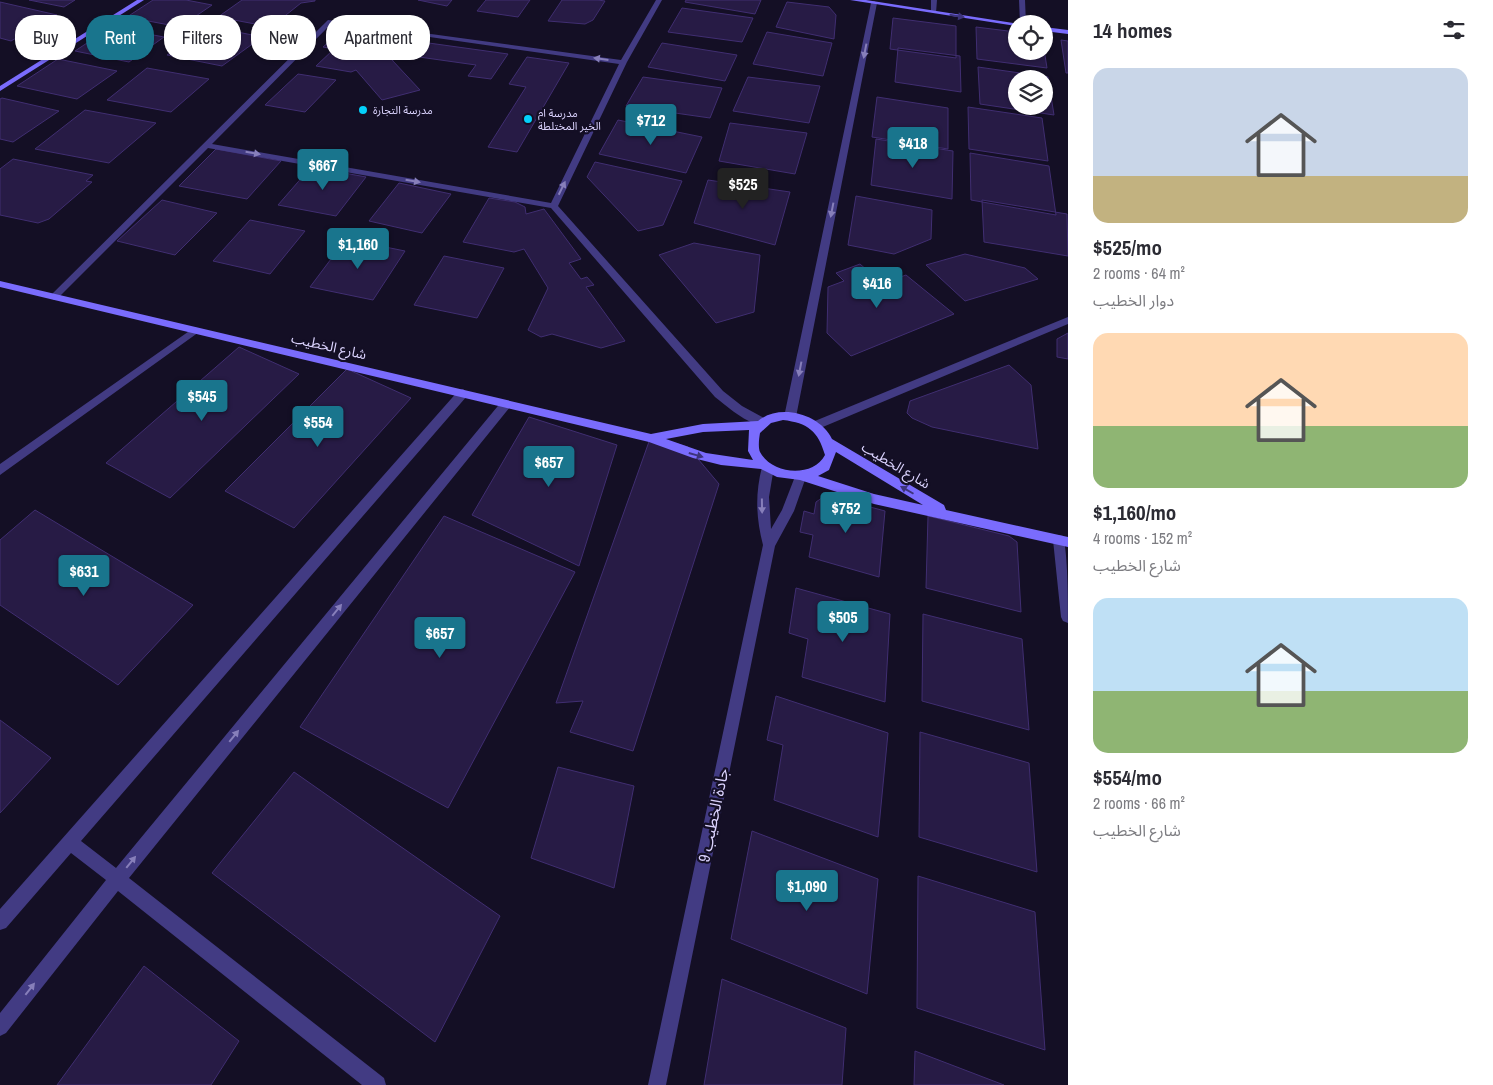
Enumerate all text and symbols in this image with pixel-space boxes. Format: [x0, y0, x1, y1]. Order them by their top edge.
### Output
one-way arrow [949, 12, 965, 20]
chip: Buy [15, 15, 76, 60]
chip: Rent [86, 15, 154, 60]
chip: Filters [164, 15, 241, 60]
chip: New [251, 15, 316, 60]
chip: Apartment [326, 15, 430, 60]
map controls [1008, 15, 1053, 115]
button: locate [1008, 15, 1053, 60]
text: 14 homes [1093, 16, 1172, 45]
icon: filters [1440, 16, 1468, 44]
one-way arrow [860, 43, 868, 59]
one-way arrow [592, 54, 608, 62]
button: layers [1008, 70, 1053, 115]
icon: home [1236, 100, 1326, 190]
place label: مدرسة التجارة [373, 103, 433, 117]
marker: مدرسة التجارة [357, 104, 369, 116]
pin: $712 [621, 104, 681, 146]
place label: مدرسة ام الخير المختلطة [538, 106, 601, 133]
text: $712 [636, 109, 666, 131]
marker: مدرسة ام الخير المختلطة [522, 113, 534, 125]
pin: $418 [883, 126, 943, 169]
text: $418 [898, 132, 928, 154]
pin: $667 [293, 148, 353, 191]
one-way arrow [245, 150, 261, 158]
text: $667 [308, 154, 338, 176]
pin: $525 [713, 168, 773, 210]
text: $525 [728, 173, 758, 195]
one-way arrow [405, 178, 421, 186]
one-way arrow [559, 181, 567, 195]
one-way arrow [828, 202, 836, 218]
pin: $1,160 [317, 228, 399, 270]
text: $1,160 [338, 233, 378, 255]
text: $525/mo [1093, 233, 1162, 262]
text: 2 rooms · 64 m² [1093, 262, 1185, 284]
pin: $416 [847, 266, 907, 309]
text: $416 [862, 272, 892, 294]
text: دوار الخطيب [1093, 289, 1174, 311]
street label: شارع الخطيب [289, 329, 368, 365]
one-way arrow [796, 362, 804, 377]
icon: home [1236, 365, 1326, 455]
pin: $545 [172, 380, 232, 422]
text: $545 [187, 385, 217, 407]
pin: $554 [288, 406, 348, 448]
text: $554 [303, 411, 333, 433]
street label: شارع الخطيب [857, 437, 934, 494]
pin: $657 [519, 446, 579, 488]
text: $657 [534, 451, 564, 473]
one-way arrow [689, 451, 704, 459]
one-way arrow [900, 485, 913, 494]
pin: $752 [816, 492, 876, 534]
text: $752 [831, 497, 861, 519]
text: $1,160/mo [1093, 498, 1176, 527]
one-way arrow [758, 499, 766, 515]
text: 4 rooms · 152 m² [1093, 527, 1192, 549]
pin: $631 [54, 554, 114, 597]
text: شارع الخطيب [1093, 554, 1181, 576]
text: $631 [69, 560, 99, 582]
pin: $505 [813, 600, 873, 643]
one-way arrow [332, 604, 343, 617]
text: $505 [828, 606, 858, 628]
pin: $657 [410, 616, 470, 659]
text: $657 [425, 622, 455, 644]
icon: home [1236, 630, 1326, 720]
one-way arrow [229, 730, 240, 743]
text: $554/mo [1093, 763, 1162, 792]
street label: جادة الخطيب 9 [692, 766, 734, 864]
text: 2 rooms · 66 m² [1093, 792, 1185, 814]
text: شارع الخطيب [1093, 819, 1181, 841]
one-way arrow [126, 855, 137, 868]
pin: $1,090 [766, 870, 848, 912]
text: $1,090 [787, 875, 827, 897]
one-way arrow [25, 983, 36, 996]

